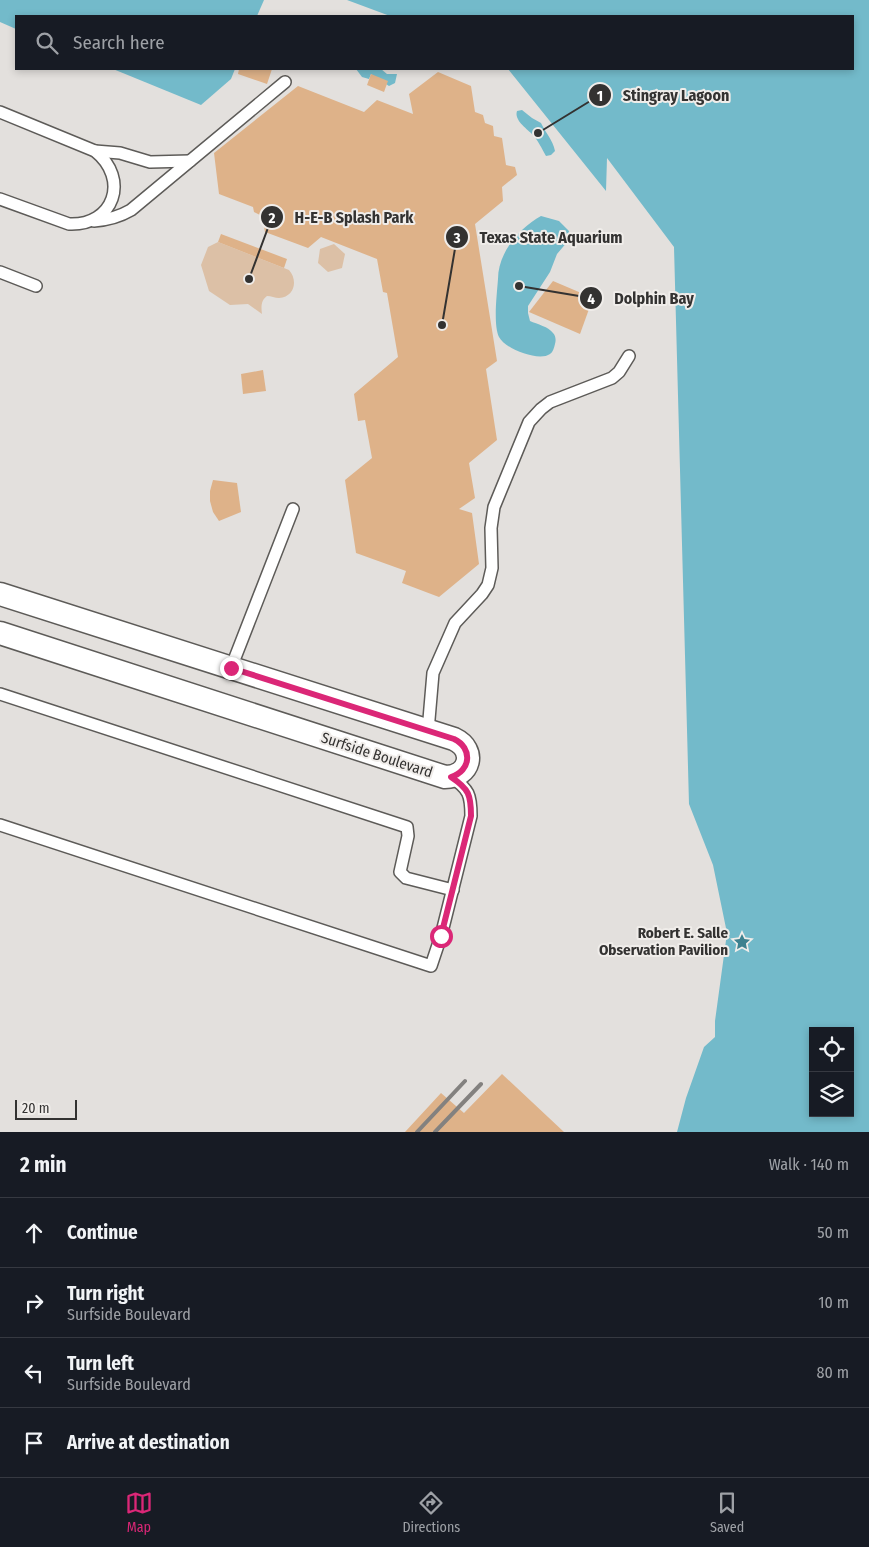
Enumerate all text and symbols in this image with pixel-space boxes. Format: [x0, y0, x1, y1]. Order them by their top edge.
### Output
search box [15, 15, 854, 70]
icon: search [33, 29, 61, 57]
text: Search here [73, 31, 165, 54]
callout: Stingray Lagoon [588, 80, 740, 111]
text: Stingray Lagoon [623, 86, 729, 105]
text: 1 [597, 87, 603, 105]
callout: H-E-B Splash Park [259, 202, 423, 233]
text: H-E-B Splash Park [295, 208, 414, 227]
text: 2 [268, 209, 276, 227]
callout: Texas State Aquarium [445, 222, 633, 253]
text: Texas State Aquarium [479, 228, 623, 247]
text: 3 [452, 229, 461, 247]
callout: Dolphin Bay [579, 283, 703, 314]
text: Dolphin Bay [614, 289, 694, 308]
text: 4 [587, 290, 595, 308]
route end [220, 657, 243, 680]
street label: Surfside Boulevard [319, 729, 435, 781]
place label: Robert E. Salle Observation Pavilion [599, 924, 728, 959]
route start [430, 925, 453, 948]
place icon: Robert E. Salle Observation Pavilion [732, 932, 752, 952]
map controls [809, 1027, 854, 1117]
button: locate [809, 1027, 854, 1072]
button: layers [809, 1072, 854, 1117]
scale bar [15, 1097, 78, 1120]
text: 20 m [22, 1100, 50, 1117]
text: 2 min [20, 1152, 67, 1178]
text: Walk · 140 m [769, 1155, 849, 1174]
icon: ahead [20, 1219, 48, 1247]
text: Continue [67, 1221, 138, 1244]
text: 50 m [817, 1223, 849, 1242]
text: Turn right [67, 1282, 144, 1305]
icon: right [20, 1289, 48, 1317]
text: 10 m [818, 1293, 849, 1312]
text: Surfside Boulevard [67, 1305, 191, 1324]
text: Turn left [67, 1352, 134, 1375]
icon: left [20, 1359, 48, 1387]
text: 80 m [817, 1363, 849, 1382]
text: Surfside Boulevard [67, 1375, 191, 1394]
icon: arrive [20, 1429, 48, 1457]
text: Arrive at destination [67, 1431, 230, 1454]
tab: Map [125, 1489, 153, 1536]
tab: Directions [402, 1489, 460, 1536]
tab: Saved [710, 1489, 744, 1536]

